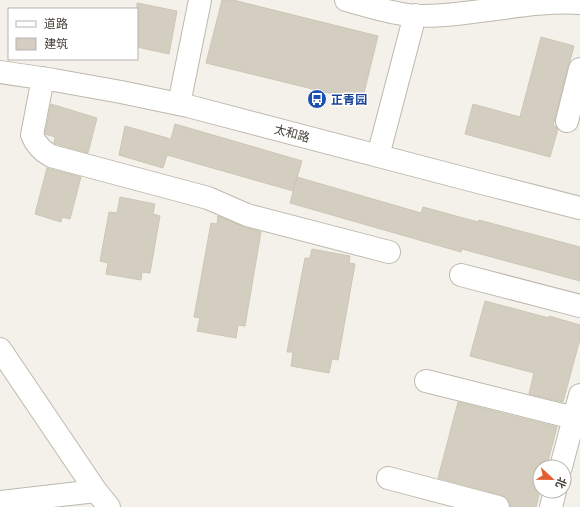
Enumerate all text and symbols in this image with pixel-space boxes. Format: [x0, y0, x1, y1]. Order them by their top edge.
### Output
legend [8, 8, 138, 60]
text: 道路 [44, 16, 68, 31]
text: 建筑 [44, 36, 68, 51]
bus stop icon: 正青园 [306, 88, 328, 110]
place label: 正青园 [331, 92, 367, 107]
street label: 太和路 [273, 121, 311, 145]
north arrow [532, 459, 572, 499]
text: 北 [553, 475, 570, 490]

